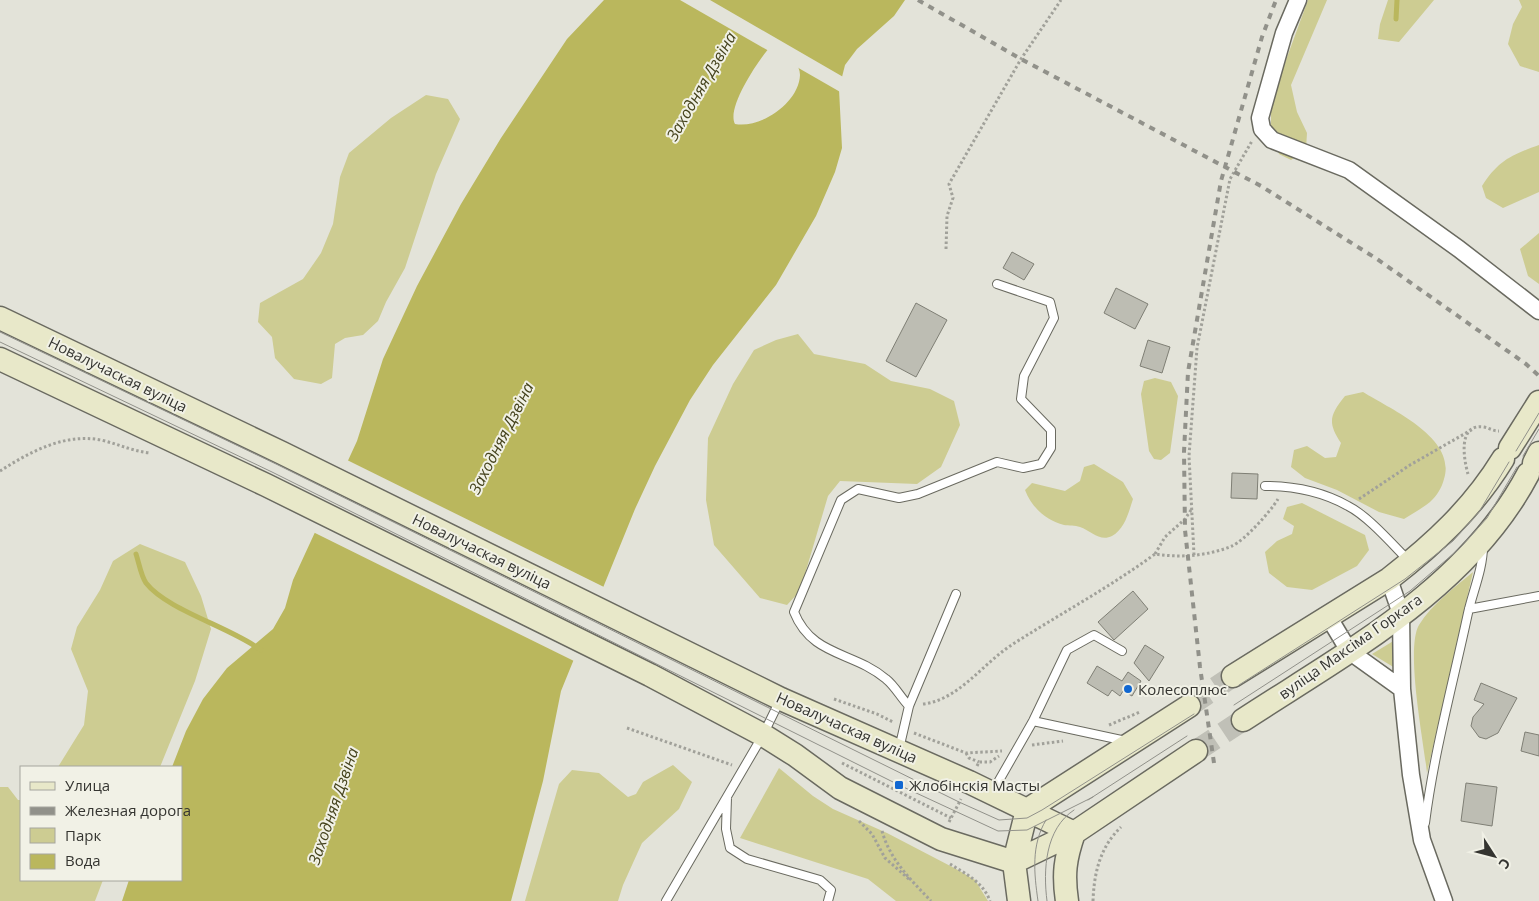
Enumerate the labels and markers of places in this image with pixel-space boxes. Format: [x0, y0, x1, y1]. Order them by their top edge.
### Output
place label: Колесоплюс [1138, 679, 1227, 699]
marker: Колесоплюс [1122, 683, 1134, 695]
place label: Жлобінскія Масты [909, 775, 1040, 795]
marker: Жлобінскія Масты [893, 779, 905, 791]

